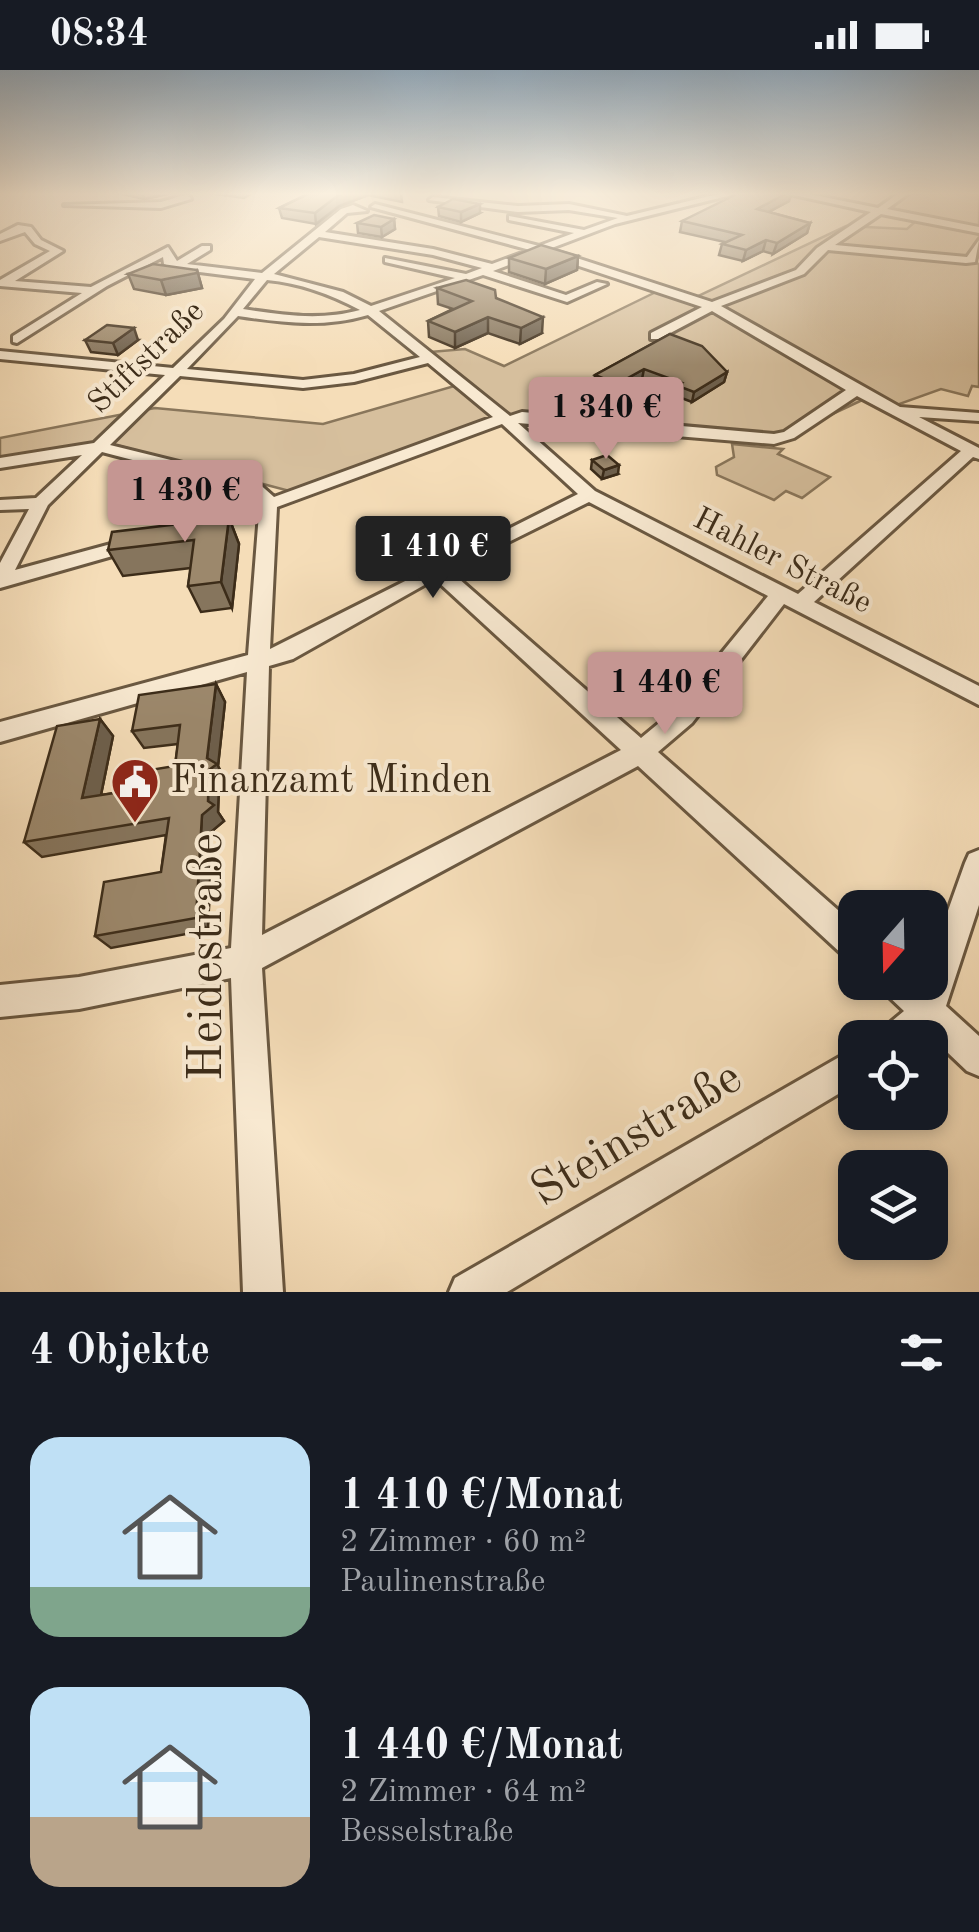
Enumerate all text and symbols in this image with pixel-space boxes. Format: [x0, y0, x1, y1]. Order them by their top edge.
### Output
text: 08:34 [50, 16, 149, 54]
street label: Stiftstraße [83, 295, 211, 421]
pin: 1 340 € [514, 377, 698, 462]
text: 1 340 € [551, 393, 661, 425]
pin: 1 430 € [93, 460, 277, 545]
text: 1 430 € [130, 476, 240, 508]
street label: Hahler Straße [688, 503, 876, 621]
pin: 1 410 € [341, 516, 525, 601]
text: 1 410 € [378, 532, 488, 564]
pin: 1 440 € [573, 652, 757, 737]
text: 1 440 € [610, 668, 720, 700]
public building icon: Finanzamt Minden [109, 756, 161, 824]
place label: Finanzamt Minden [170, 762, 492, 802]
street label: Heidestraße [184, 833, 232, 1081]
north arrow [838, 890, 948, 1000]
map controls [838, 890, 948, 1260]
button: locate [838, 1020, 948, 1130]
street label: Steinstraße [524, 1054, 750, 1216]
button: layers [838, 1150, 948, 1260]
icon: filters [894, 1325, 949, 1380]
text: 4 Objekte [30, 1331, 210, 1373]
text: 1 410 €/Monat [340, 1476, 623, 1518]
icon: home [110, 1477, 230, 1597]
text: 2 Zimmer · 60 m² [340, 1527, 586, 1559]
text: Paulinenstraße [340, 1567, 545, 1599]
text: 1 440 €/Monat [340, 1726, 623, 1768]
icon: home [110, 1727, 230, 1847]
text: 2 Zimmer · 64 m² [340, 1777, 586, 1809]
text: Besselstraße [340, 1817, 514, 1849]

